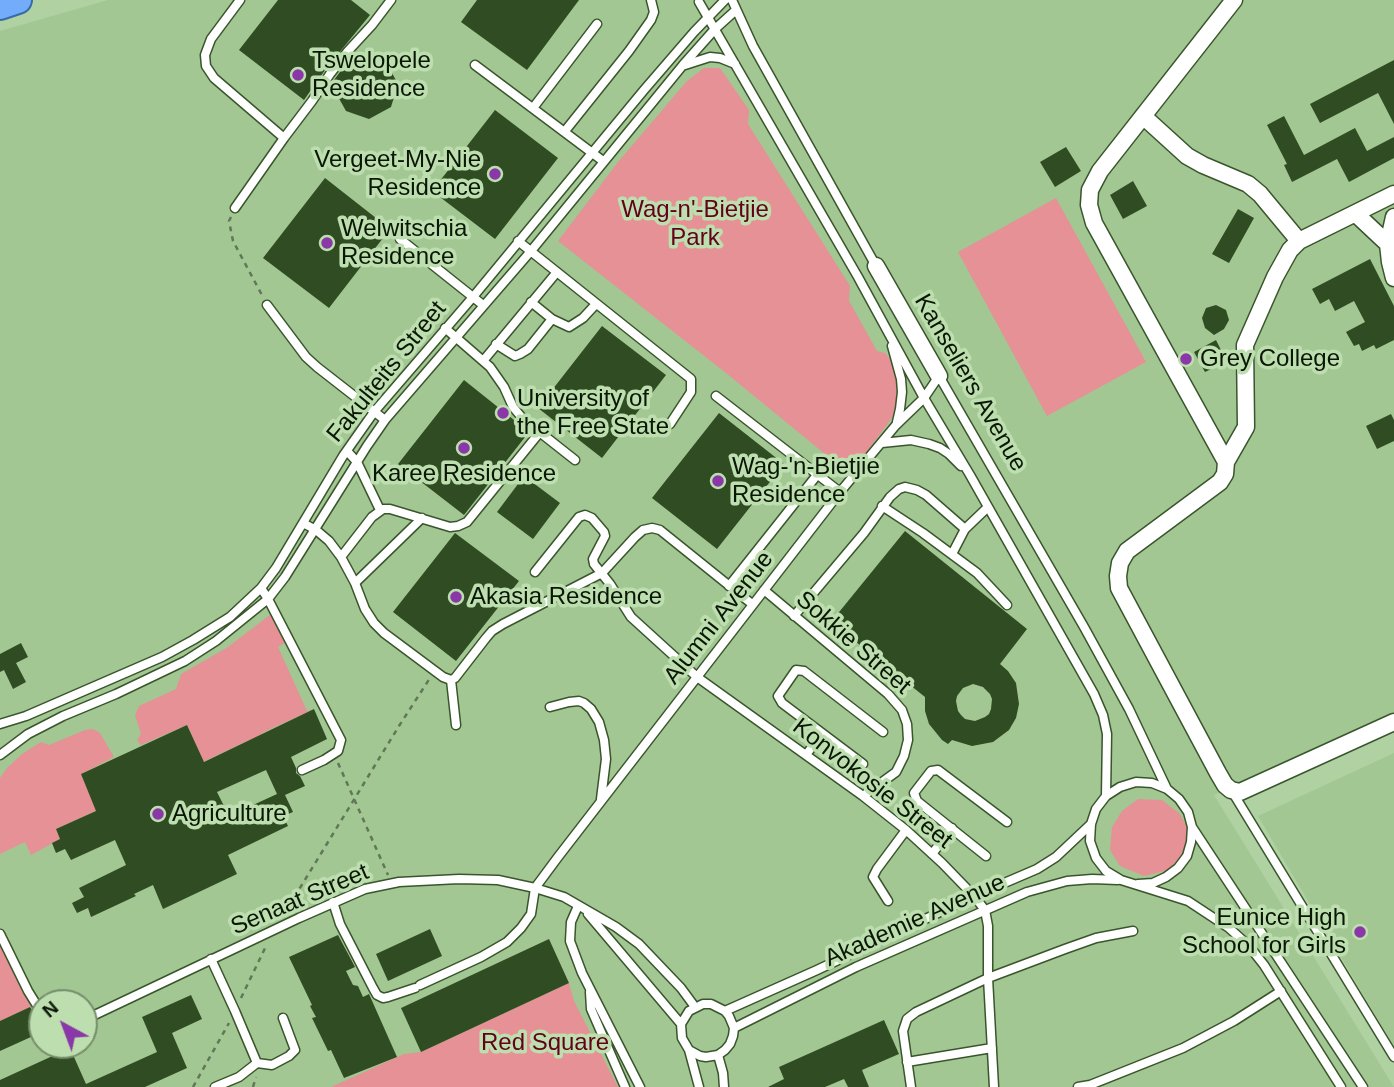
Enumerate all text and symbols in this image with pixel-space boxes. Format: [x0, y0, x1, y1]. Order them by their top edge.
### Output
place label: Tswelopele Residence [312, 47, 431, 103]
marker: Tswelopele Residence [290, 67, 306, 83]
place label: Vergeet-My-Nie Residence [314, 146, 481, 202]
marker: Vergeet-My-Nie Residence [487, 166, 503, 182]
park label: Wag-n'-Bietjie Park [621, 196, 769, 252]
place label: Welwitschia Residence [341, 215, 467, 271]
marker: Welwitschia Residence [319, 235, 335, 251]
street label: Kanseliers Avenue [908, 289, 1032, 477]
street label: Fakulteits Street [321, 296, 453, 448]
place label: Grey College [1200, 345, 1340, 373]
marker: Grey College [1178, 351, 1194, 367]
place label: University of the Free State [517, 385, 669, 441]
marker: University of the Free State [495, 405, 511, 421]
marker: Karee Residence [456, 440, 472, 456]
place label: Wag-'n-Bietjie Residence [732, 453, 880, 509]
place label: Karee Residence [372, 460, 556, 488]
marker: Wag-'n-Bietjie Residence [710, 473, 726, 489]
street label: Alumni Avenue [658, 546, 780, 690]
place label: Akasia Residence [470, 583, 662, 611]
street label: Sokkie Street [790, 585, 916, 701]
marker: Akasia Residence [448, 589, 464, 605]
street label: Konvokosie Street [786, 713, 958, 855]
place label: Agriculture [172, 800, 287, 828]
marker: Agriculture [150, 806, 166, 822]
street label: Senaat Street [227, 858, 373, 942]
street label: Akademie Avenue [820, 868, 1010, 974]
place label: Eunice High School for Girls [1182, 904, 1346, 960]
marker: Eunice High School for Girls [1352, 924, 1368, 940]
north arrow [28, 989, 98, 1059]
text: N [38, 997, 62, 1022]
park label: Red Square [481, 1029, 609, 1057]

